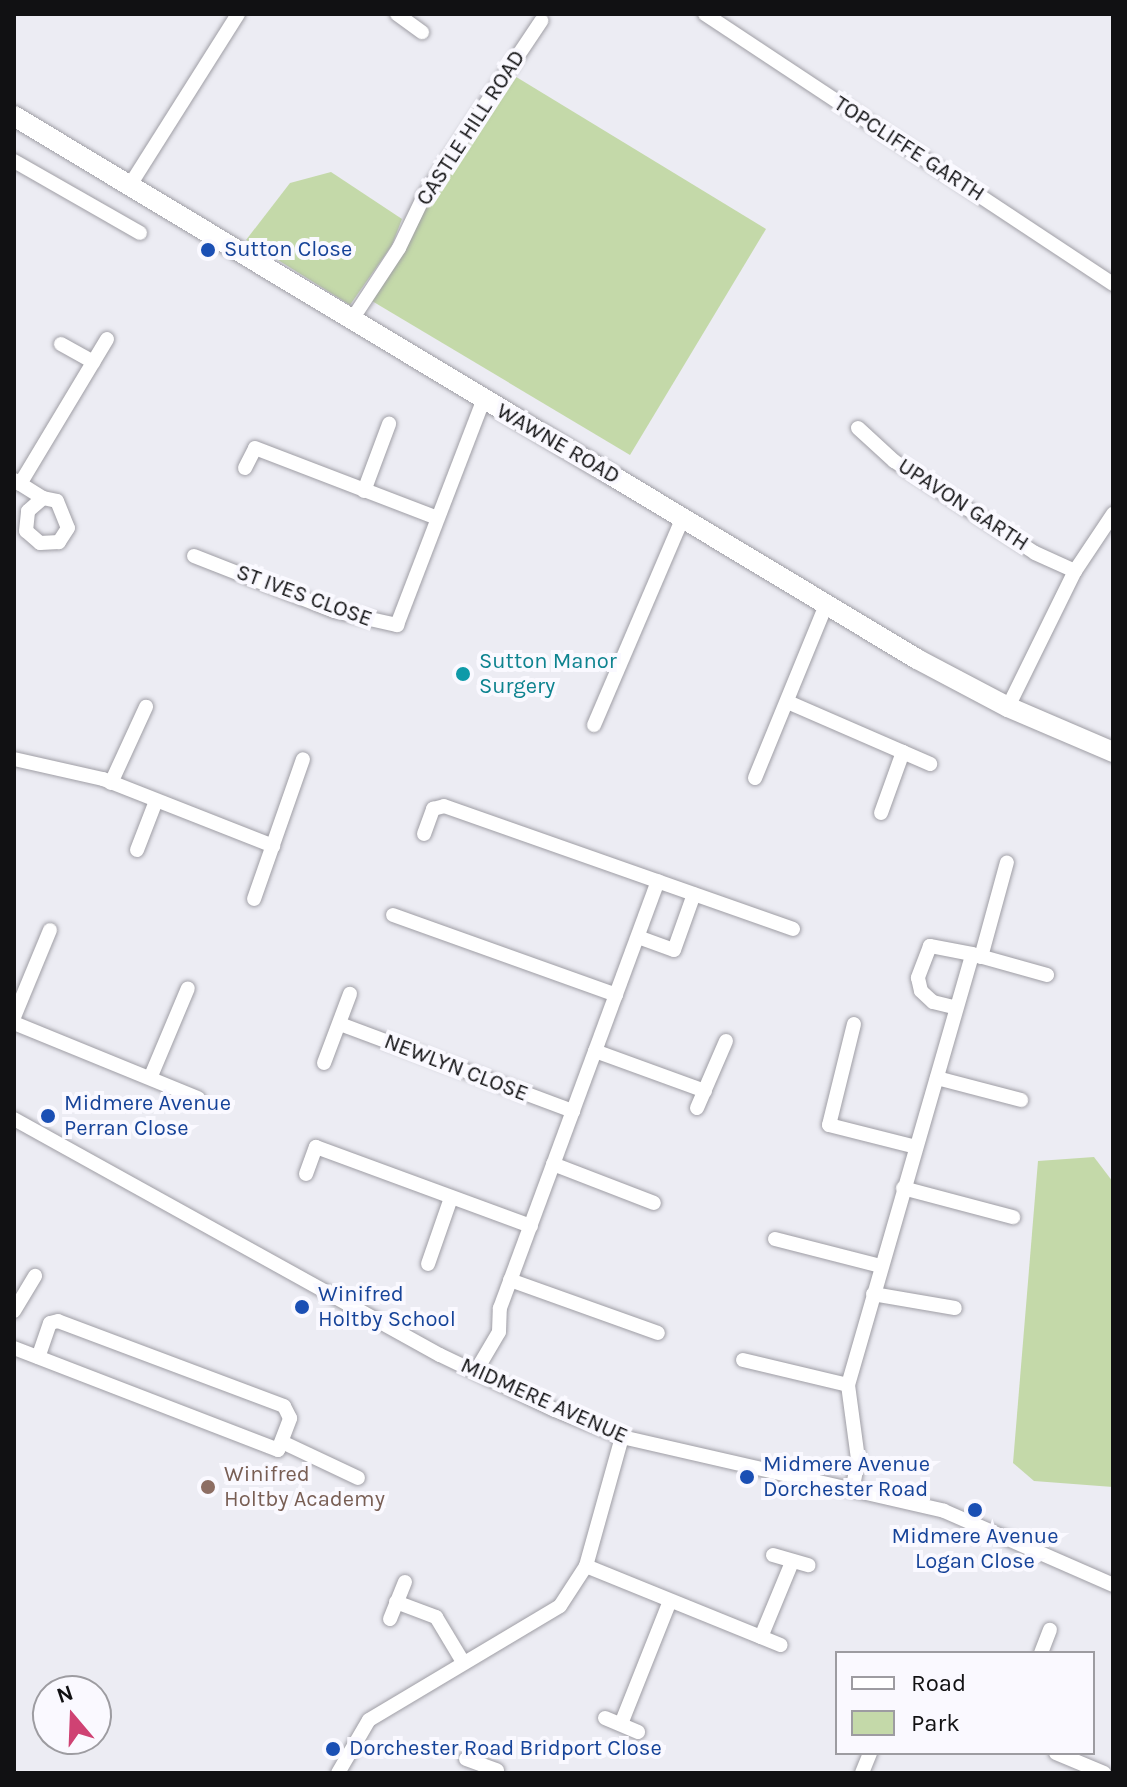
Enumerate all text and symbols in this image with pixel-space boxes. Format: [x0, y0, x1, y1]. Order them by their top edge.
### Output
street label: CASTLE HILL ROAD [411, 45, 531, 211]
street label: TOPCLIFFE GARTH [829, 91, 989, 207]
place label: Sutton Close [224, 237, 352, 263]
marker: Sutton Close [199, 241, 217, 259]
street label: WAWNE ROAD [492, 398, 624, 490]
street label: UPAVON GARTH [893, 453, 1033, 557]
street label: ST IVES CLOSE [232, 559, 376, 633]
place label: Sutton Manor Surgery [479, 648, 617, 700]
marker: Sutton Manor Surgery [454, 665, 472, 683]
street label: NEWLYN CLOSE [380, 1028, 532, 1108]
place label: Midmere Avenue Perran Close [64, 1090, 231, 1142]
marker: Midmere Avenue Perran Close [39, 1107, 57, 1125]
place label: Winifred Holtby School [318, 1281, 456, 1332]
marker: Winifred Holtby School [293, 1298, 311, 1316]
street label: MIDMERE AVENUE [456, 1352, 632, 1450]
place label: Midmere Avenue Dorchester Road [763, 1451, 930, 1502]
place label: Winifred Holtby Academy [224, 1461, 385, 1512]
marker: Midmere Avenue Dorchester Road [738, 1468, 756, 1486]
marker: Winifred Holtby Academy [199, 1478, 217, 1496]
marker: Midmere Avenue Logan Close [966, 1501, 984, 1519]
place label: Midmere Avenue Logan Close [892, 1523, 1058, 1574]
legend [835, 1651, 1095, 1755]
text: Road [911, 1669, 966, 1697]
north arrow [32, 1675, 112, 1755]
text: N [53, 1679, 77, 1709]
text: Park [911, 1709, 960, 1737]
place label: Dorchester Road Bridport Close [349, 1736, 662, 1762]
marker: Dorchester Road Bridport Close [324, 1740, 342, 1758]

